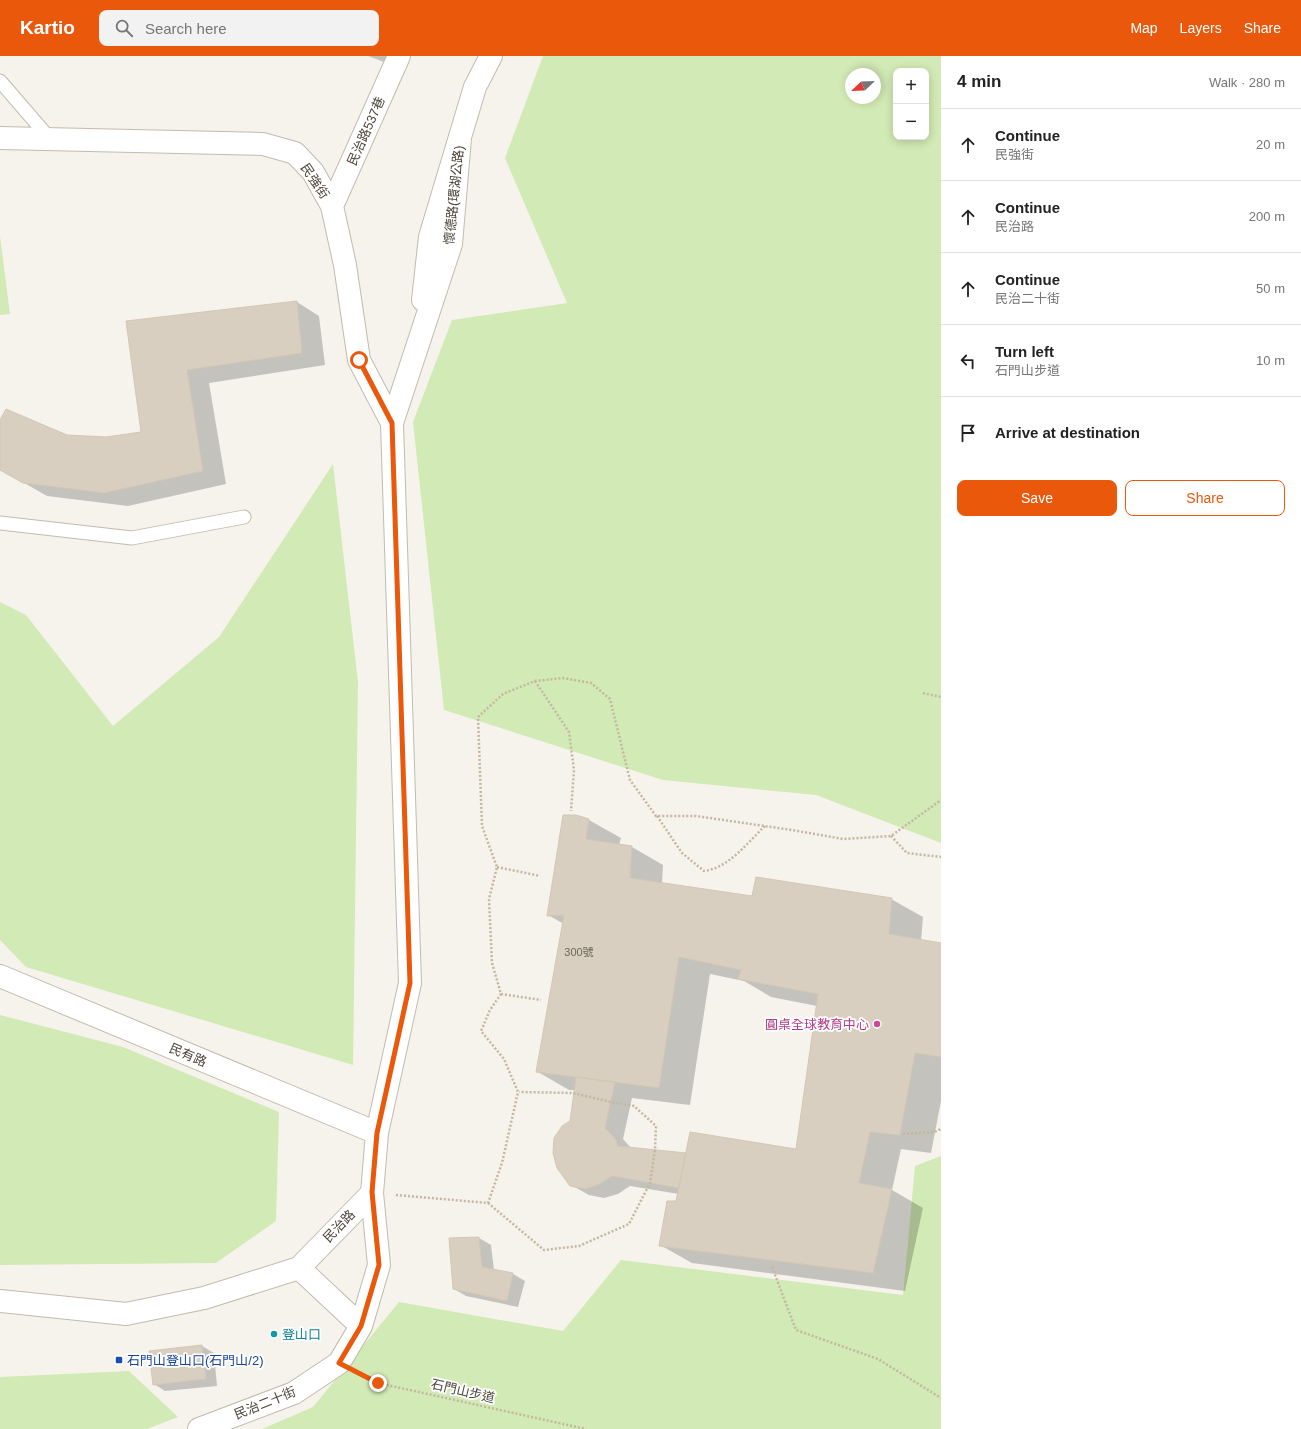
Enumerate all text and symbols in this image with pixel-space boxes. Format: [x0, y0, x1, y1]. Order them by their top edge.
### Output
search box [99, 10, 379, 46]
text: Kartio [20, 17, 75, 38]
icon: search [113, 17, 135, 39]
text: Search here [145, 20, 227, 37]
text: Map [1130, 20, 1158, 36]
text: Layers [1180, 20, 1222, 36]
text: Share [1244, 20, 1281, 36]
north arrow [845, 68, 881, 104]
map controls [893, 68, 929, 140]
button: + [893, 68, 929, 104]
text: 4 min [957, 72, 1001, 91]
text: Walk · 280 m [1209, 75, 1285, 90]
street label: 民治路537巷 [344, 94, 388, 168]
button: − [893, 104, 929, 140]
text: Continue [995, 127, 1060, 144]
icon: ahead [957, 134, 979, 156]
text: 20 m [1256, 137, 1285, 152]
street label: 懷德路(環湖公路) [441, 145, 467, 245]
text: 民強街 [995, 147, 1034, 162]
street label: 民強街 [298, 161, 332, 201]
text: Continue [995, 199, 1060, 216]
icon: ahead [957, 206, 979, 228]
text: 200 m [1249, 209, 1285, 224]
text: 民治路 [995, 219, 1034, 234]
text: Continue [995, 271, 1060, 288]
icon: ahead [957, 278, 979, 300]
text: 50 m [1256, 281, 1285, 296]
text: 民治二十街 [995, 291, 1060, 306]
text: Turn left [995, 343, 1054, 360]
icon: left [957, 350, 979, 372]
route start [350, 351, 368, 369]
text: 10 m [1256, 353, 1285, 368]
text: 石門山步道 [995, 363, 1060, 378]
icon: arrive [957, 422, 979, 444]
text: Arrive at destination [995, 424, 1140, 441]
button: Save [957, 480, 1117, 516]
button: Share [1125, 480, 1285, 516]
house number: 300號 [564, 946, 594, 958]
place label: 圓桌全球教育中心 [765, 1017, 869, 1032]
marker: 圓桌全球教育中心 [872, 1019, 882, 1029]
street label: 民有路 [167, 1040, 209, 1070]
street label: 民治路 [320, 1207, 358, 1245]
place label: 登山口 [282, 1327, 321, 1342]
marker: 登山口 [269, 1329, 279, 1339]
place label: 石門山登山口(石門山/2) [127, 1353, 264, 1368]
marker: 石門山登山口(石門山/2) [114, 1355, 124, 1365]
route end [369, 1374, 387, 1392]
street label: 石門山步道 [430, 1376, 496, 1406]
street label: 民治二十街 [232, 1384, 298, 1422]

